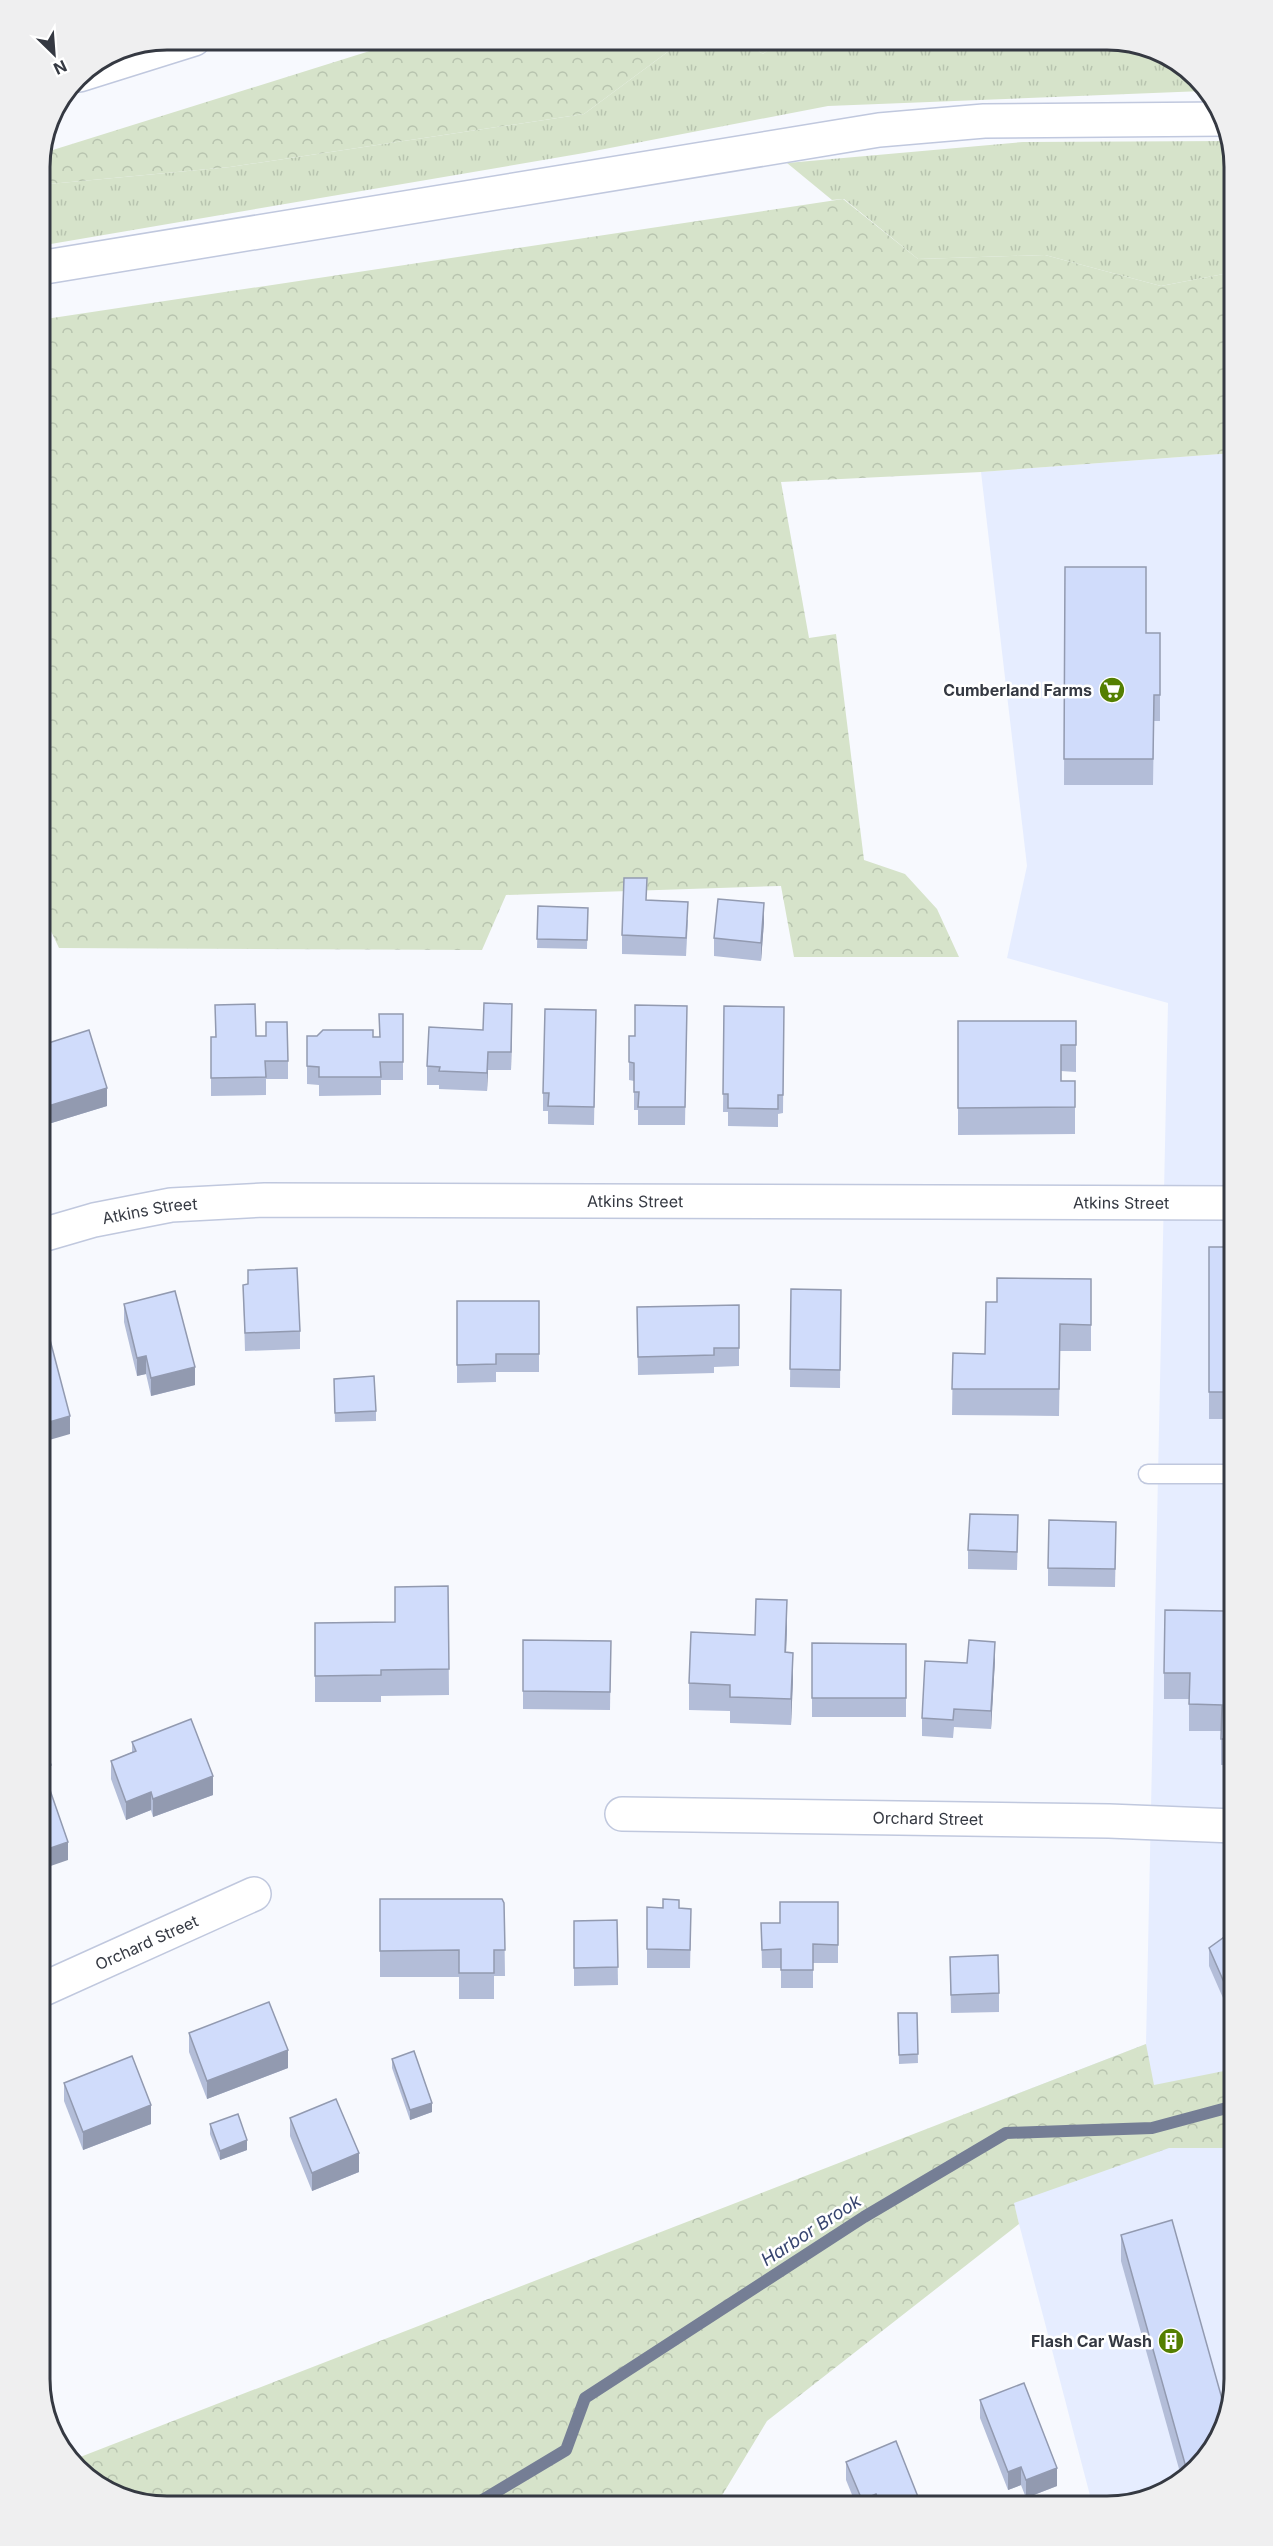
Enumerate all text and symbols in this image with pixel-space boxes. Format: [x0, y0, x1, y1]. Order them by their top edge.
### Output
north arrow [24, 24, 84, 84]
text: N [51, 56, 70, 79]
supermarket icon: Cumberland Farms [1097, 675, 1127, 705]
place label: Cumberland Farms [943, 680, 1092, 700]
street label: Atkins Street [587, 1191, 683, 1211]
street label: Atkins Street [1073, 1193, 1169, 1213]
street label: Atkins Street [101, 1194, 198, 1228]
street label: Orchard Street [872, 1808, 984, 1829]
street label: Orchard Street [92, 1911, 201, 1974]
water label: Harbor Brook [757, 2189, 866, 2270]
building icon: Flash Car Wash [1156, 2326, 1186, 2356]
place label: Flash Car Wash [1031, 2331, 1152, 2351]

